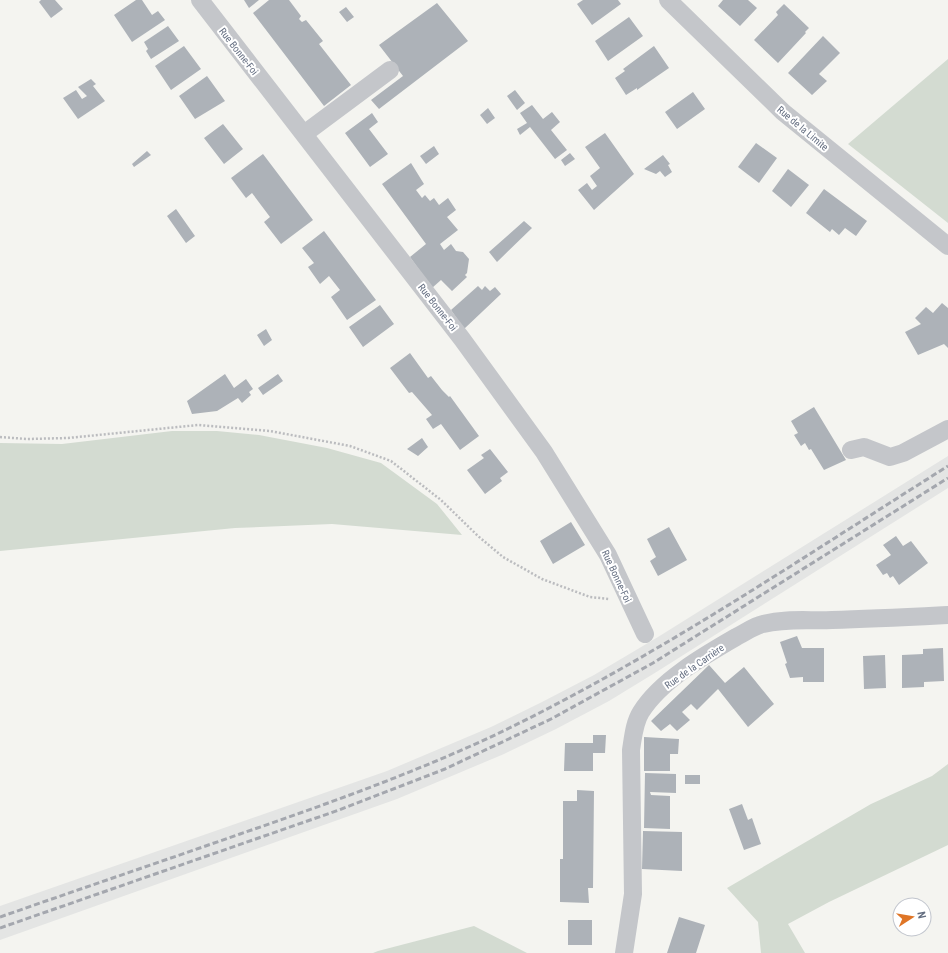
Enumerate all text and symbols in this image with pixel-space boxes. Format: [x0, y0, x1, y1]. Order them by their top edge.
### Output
street label: Rue Bonne-Foi [217, 26, 260, 77]
street label: Rue de la Limite [775, 104, 831, 153]
street label: Rue Bonne-Foi [416, 282, 459, 333]
street label: Rue Bonne-Foi [600, 548, 633, 604]
street label: Rue de la Carrière [663, 642, 726, 691]
north arrow [892, 897, 932, 937]
text: N [914, 910, 928, 920]

